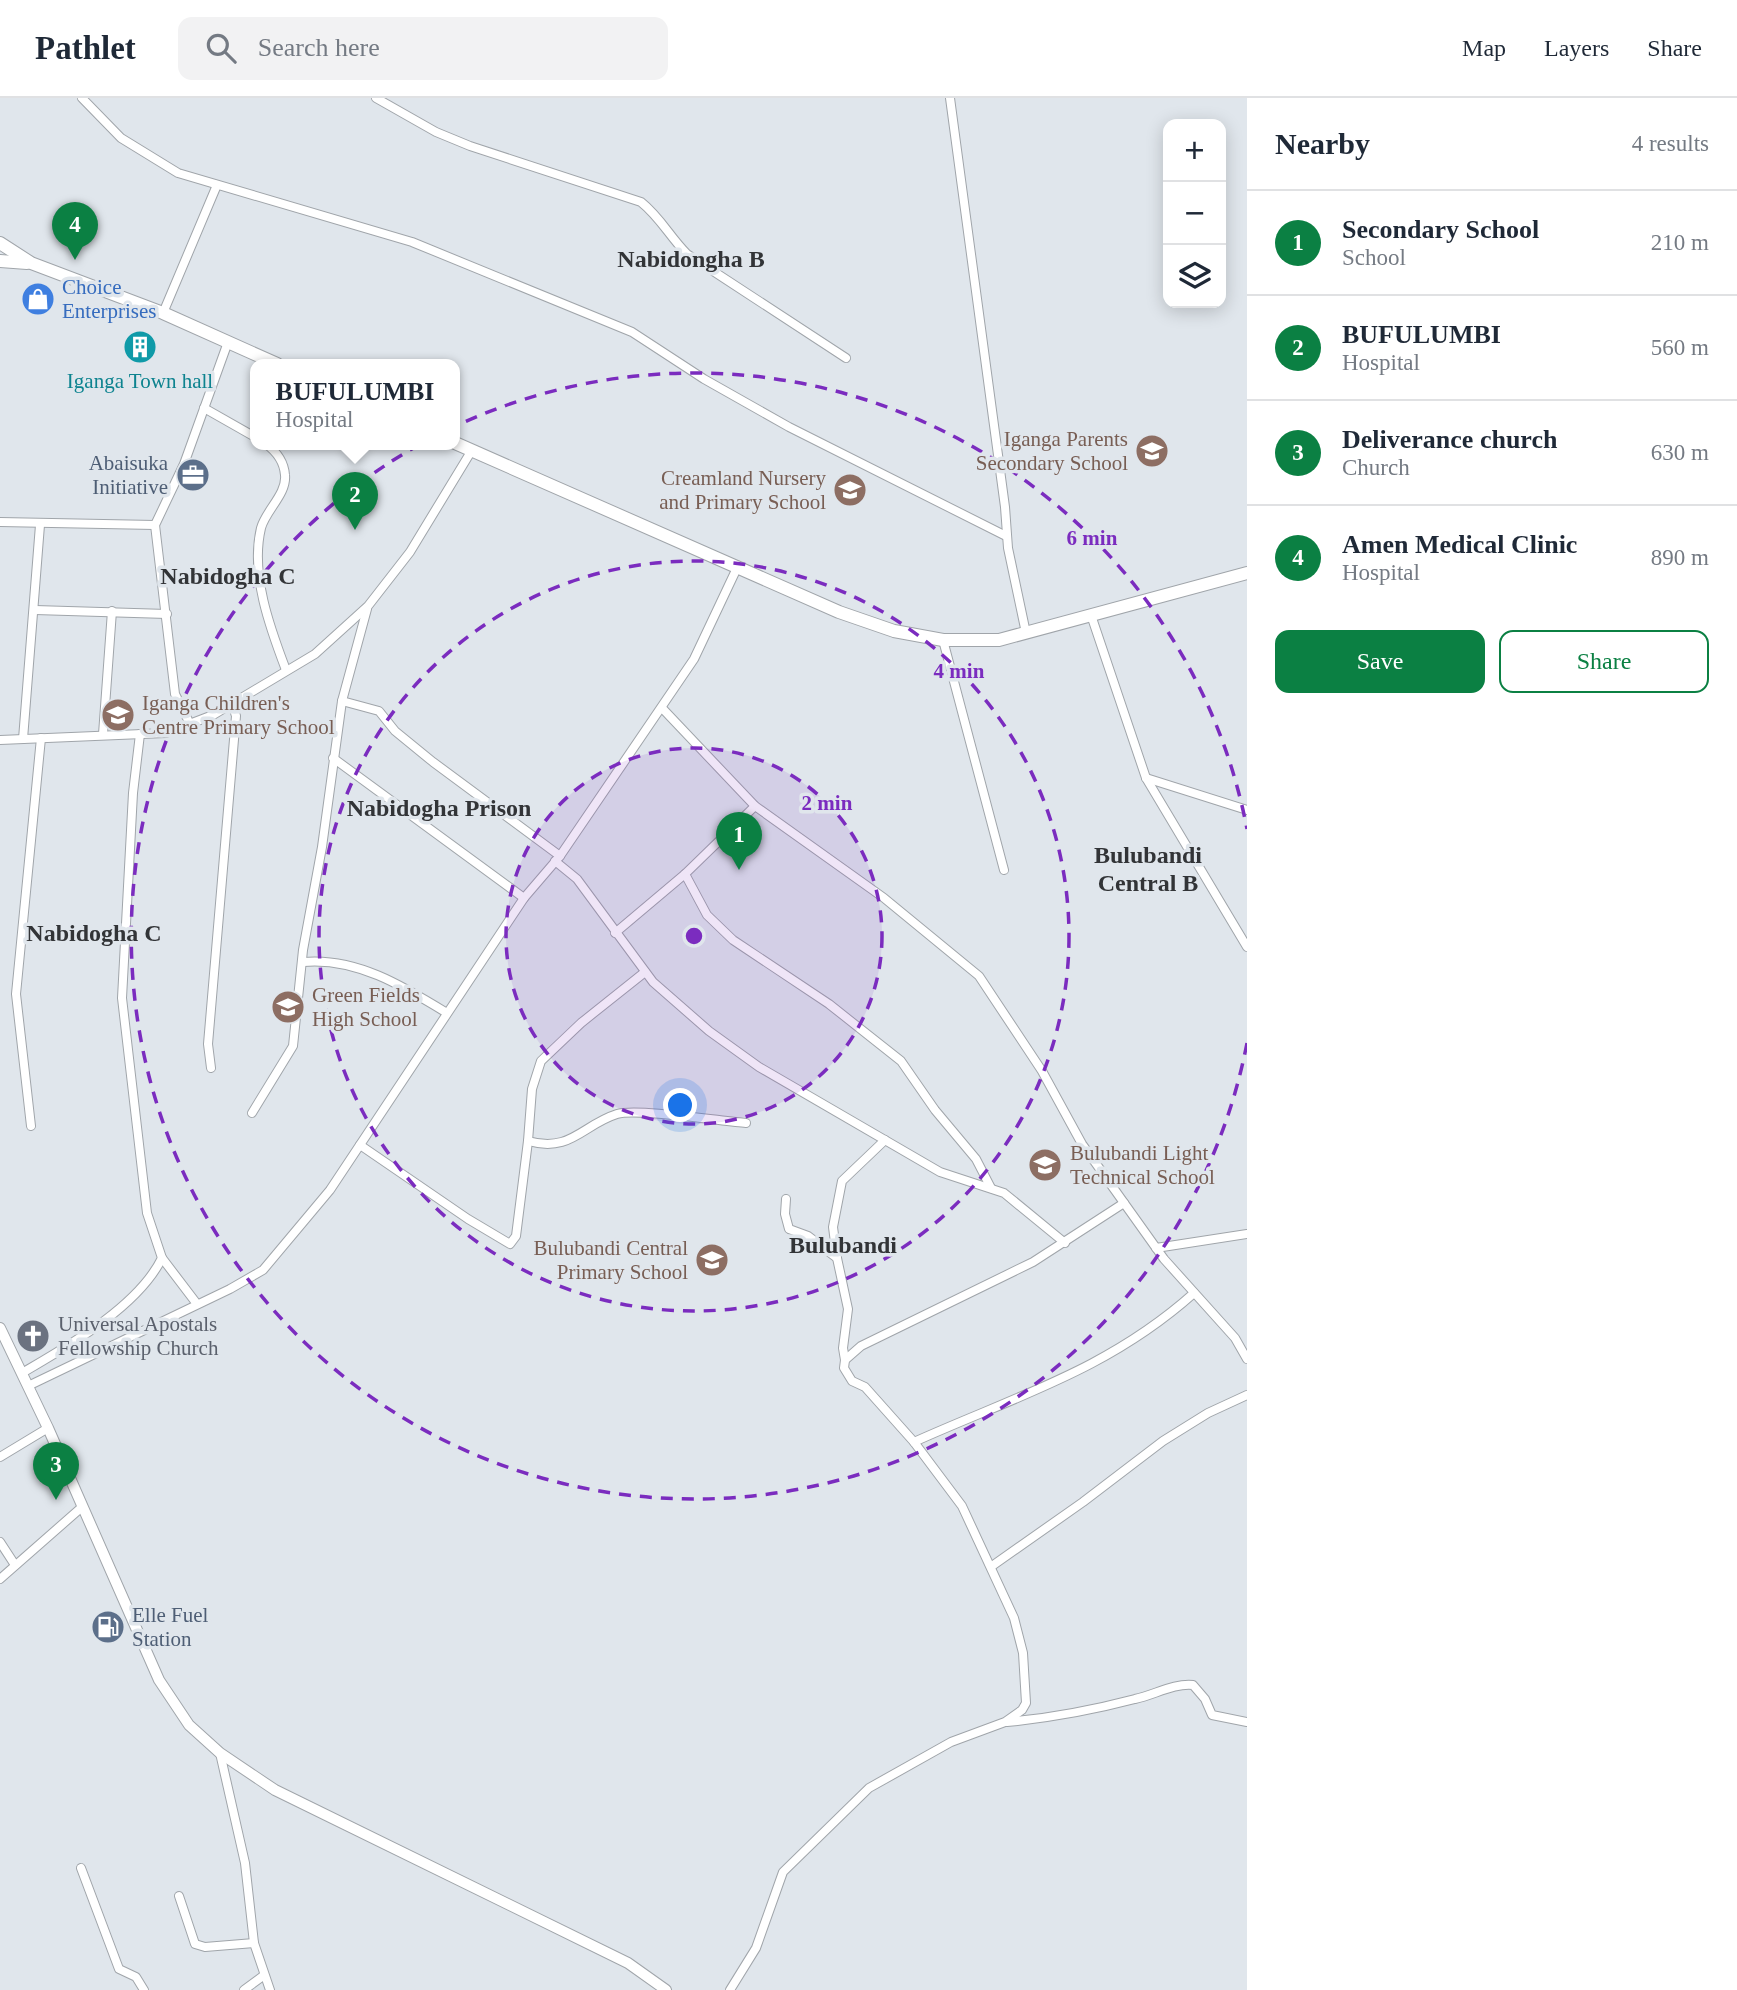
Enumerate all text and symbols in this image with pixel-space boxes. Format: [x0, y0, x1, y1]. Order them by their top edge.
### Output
search box [178, 17, 668, 80]
icon: search [202, 29, 240, 67]
text: Pathlet [35, 30, 136, 66]
text: Search here [258, 33, 380, 62]
text: Map [1462, 35, 1506, 61]
text: Layers [1544, 35, 1609, 61]
text: Share [1647, 35, 1702, 61]
map controls [1163, 119, 1226, 308]
button: + [1163, 119, 1226, 182]
text: Nearby [1275, 127, 1370, 160]
text: 4 results [1632, 131, 1709, 156]
button: − [1163, 182, 1226, 245]
pin: 4 [52, 202, 98, 260]
text: Secondary School [1342, 215, 1539, 244]
text: 1 [1292, 230, 1304, 255]
text: 210 m [1651, 230, 1709, 255]
button: layers [1163, 245, 1226, 308]
text: School [1342, 245, 1406, 270]
district label: Nabidongha B [617, 246, 765, 272]
place label: Choice Enterprises [62, 275, 156, 323]
shop icon: Choice Enterprises [19, 280, 57, 318]
text: BUFULUMBI [1342, 320, 1501, 349]
building icon: Iganga Town hall [121, 328, 159, 366]
text: 2 [1292, 335, 1304, 360]
text: 560 m [1651, 335, 1709, 360]
text: Hospital [1342, 350, 1420, 375]
popup [250, 359, 460, 450]
place label: Iganga Town hall [67, 369, 213, 393]
text: BUFULUMBI [276, 377, 434, 406]
text: Hospital [276, 407, 354, 432]
text: Deliverance church [1342, 425, 1557, 454]
place label: Iganga Parents Secondary School [976, 427, 1128, 475]
school or university icon: Iganga Parents Secondary School [1133, 432, 1171, 470]
text: 3 [1292, 440, 1304, 465]
text: 630 m [1651, 440, 1709, 465]
place label: Abaisuka Initiative [89, 451, 169, 499]
text: Church [1342, 455, 1410, 480]
office icon: Abaisuka Initiative [174, 456, 212, 494]
place label: Creamland Nursery and Primary School [659, 466, 826, 514]
school or university icon: Creamland Nursery and Primary School [831, 471, 869, 509]
pin: 2 [332, 472, 378, 530]
text: 6 min [1067, 526, 1118, 550]
text: Amen Medical Clinic [1342, 530, 1577, 559]
text: 4 [1292, 545, 1304, 570]
text: 890 m [1651, 545, 1709, 570]
text: Hospital [1342, 560, 1420, 585]
district label: Nabidogha C [160, 563, 296, 589]
button: Save [1275, 630, 1485, 693]
button: Share [1499, 630, 1709, 693]
text: 4 min [934, 659, 985, 683]
place label: Iganga Children's Centre Primary School [142, 691, 335, 739]
school or university icon: Iganga Children's Centre Primary School [99, 696, 137, 734]
text: 2 min [802, 791, 853, 815]
district label: Nabidogha Prison [347, 795, 531, 821]
pin: 1 [716, 812, 762, 870]
district label: Bulubandi Central B [1094, 842, 1202, 896]
district label: Nabidogha C [26, 920, 162, 946]
centre of rings [682, 924, 706, 948]
place label: Green Fields High School [312, 983, 420, 1031]
school or university icon: Green Fields High School [269, 988, 307, 1026]
your location [663, 1088, 697, 1122]
place label: Bulubandi Light Technical School [1070, 1141, 1215, 1189]
school or university icon: Bulubandi Light Technical School [1026, 1146, 1064, 1184]
district label: Bulubandi [789, 1232, 897, 1258]
place label: Bulubandi Central Primary School [533, 1236, 688, 1284]
school or university icon: Bulubandi Central Primary School [693, 1241, 731, 1279]
place label: Universal Apostals Fellowship Church [58, 1312, 219, 1360]
church icon: Universal Apostals Fellowship Church [14, 1317, 52, 1355]
pin: 3 [33, 1442, 79, 1500]
place label: Elle Fuel Station [132, 1603, 209, 1651]
fuel station icon: Elle Fuel Station [89, 1608, 127, 1646]

